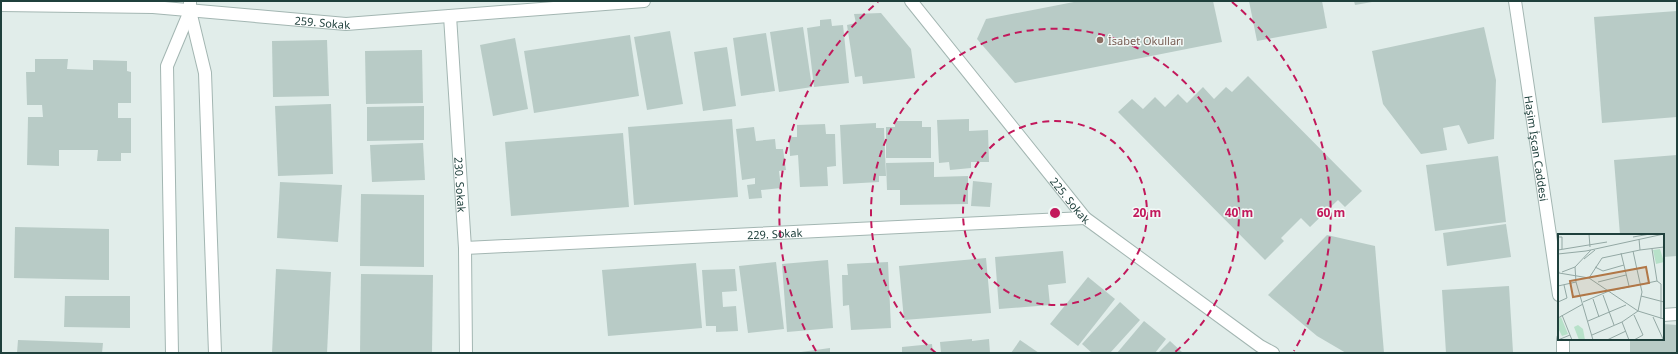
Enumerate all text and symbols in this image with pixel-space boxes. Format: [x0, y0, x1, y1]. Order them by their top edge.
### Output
street label: 259. Sokak [294, 12, 351, 32]
place label: İsabet Okulları [1108, 33, 1183, 48]
marker: İsabet Okulları [1095, 35, 1105, 45]
street label: Haşim İşcan Caddesi [1522, 94, 1552, 202]
street label: 230. Sokak [452, 157, 470, 213]
street label: 225. Sokak [1047, 174, 1093, 227]
text: 20 m [1133, 204, 1161, 221]
text: 40 m [1225, 204, 1253, 221]
text: 60 m [1317, 204, 1345, 221]
centre of rings [1048, 206, 1062, 220]
street label: 229. Sokak [747, 224, 803, 242]
inset map [1558, 234, 1664, 340]

